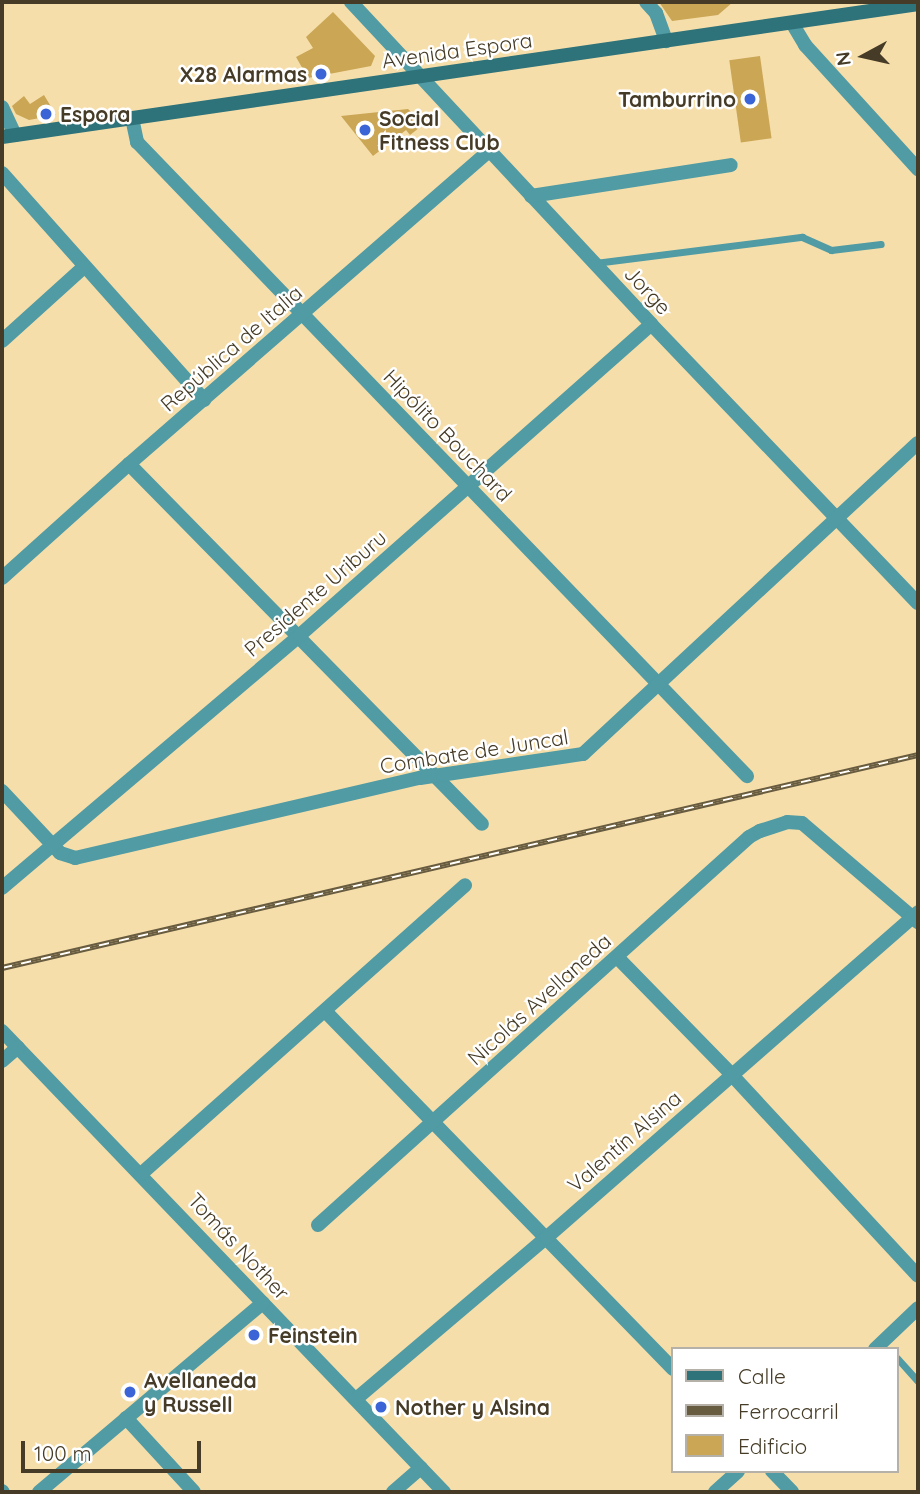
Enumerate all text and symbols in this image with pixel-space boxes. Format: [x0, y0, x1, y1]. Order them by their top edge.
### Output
north arrow [829, 21, 899, 91]
street label: Avenida Espora [380, 27, 534, 73]
text: N [830, 50, 856, 68]
place label: X28 Alarmas [180, 61, 307, 87]
marker: X28 Alarmas [313, 66, 329, 82]
place label: Tamburrino [618, 86, 736, 112]
marker: Tamburrino [742, 91, 758, 107]
place label: Espora [60, 101, 130, 127]
place label: Social Fitness Club [379, 105, 500, 155]
marker: Espora [38, 106, 54, 122]
marker: Social Fitness Club [357, 122, 373, 138]
street label: Jorge [619, 261, 677, 319]
street label: República de Italia [155, 280, 307, 416]
street label: Hipólito Bouchard [379, 364, 517, 506]
street label: Presidente Uriburu [239, 524, 391, 662]
street label: Combate de Juncal [378, 724, 570, 778]
street label: Nicolás Avellaneda [462, 928, 616, 1070]
street label: Valentín Alsina [562, 1085, 686, 1197]
street label: Tomás Nother [183, 1187, 295, 1305]
place label: Feinstein [268, 1322, 358, 1348]
marker: Feinstein [246, 1327, 262, 1343]
legend [671, 1347, 899, 1473]
text: Calle [738, 1363, 786, 1389]
place label: Avellaneda y Russell [144, 1367, 257, 1417]
marker: Avellaneda y Russell [122, 1384, 138, 1400]
place label: Nother y Alsina [395, 1394, 550, 1420]
text: Ferrocarril [738, 1398, 839, 1424]
marker: Nother y Alsina [373, 1399, 389, 1415]
scale bar [24, 1428, 205, 1472]
text: Edificio [738, 1433, 807, 1459]
text: 100 m [34, 1440, 92, 1466]

